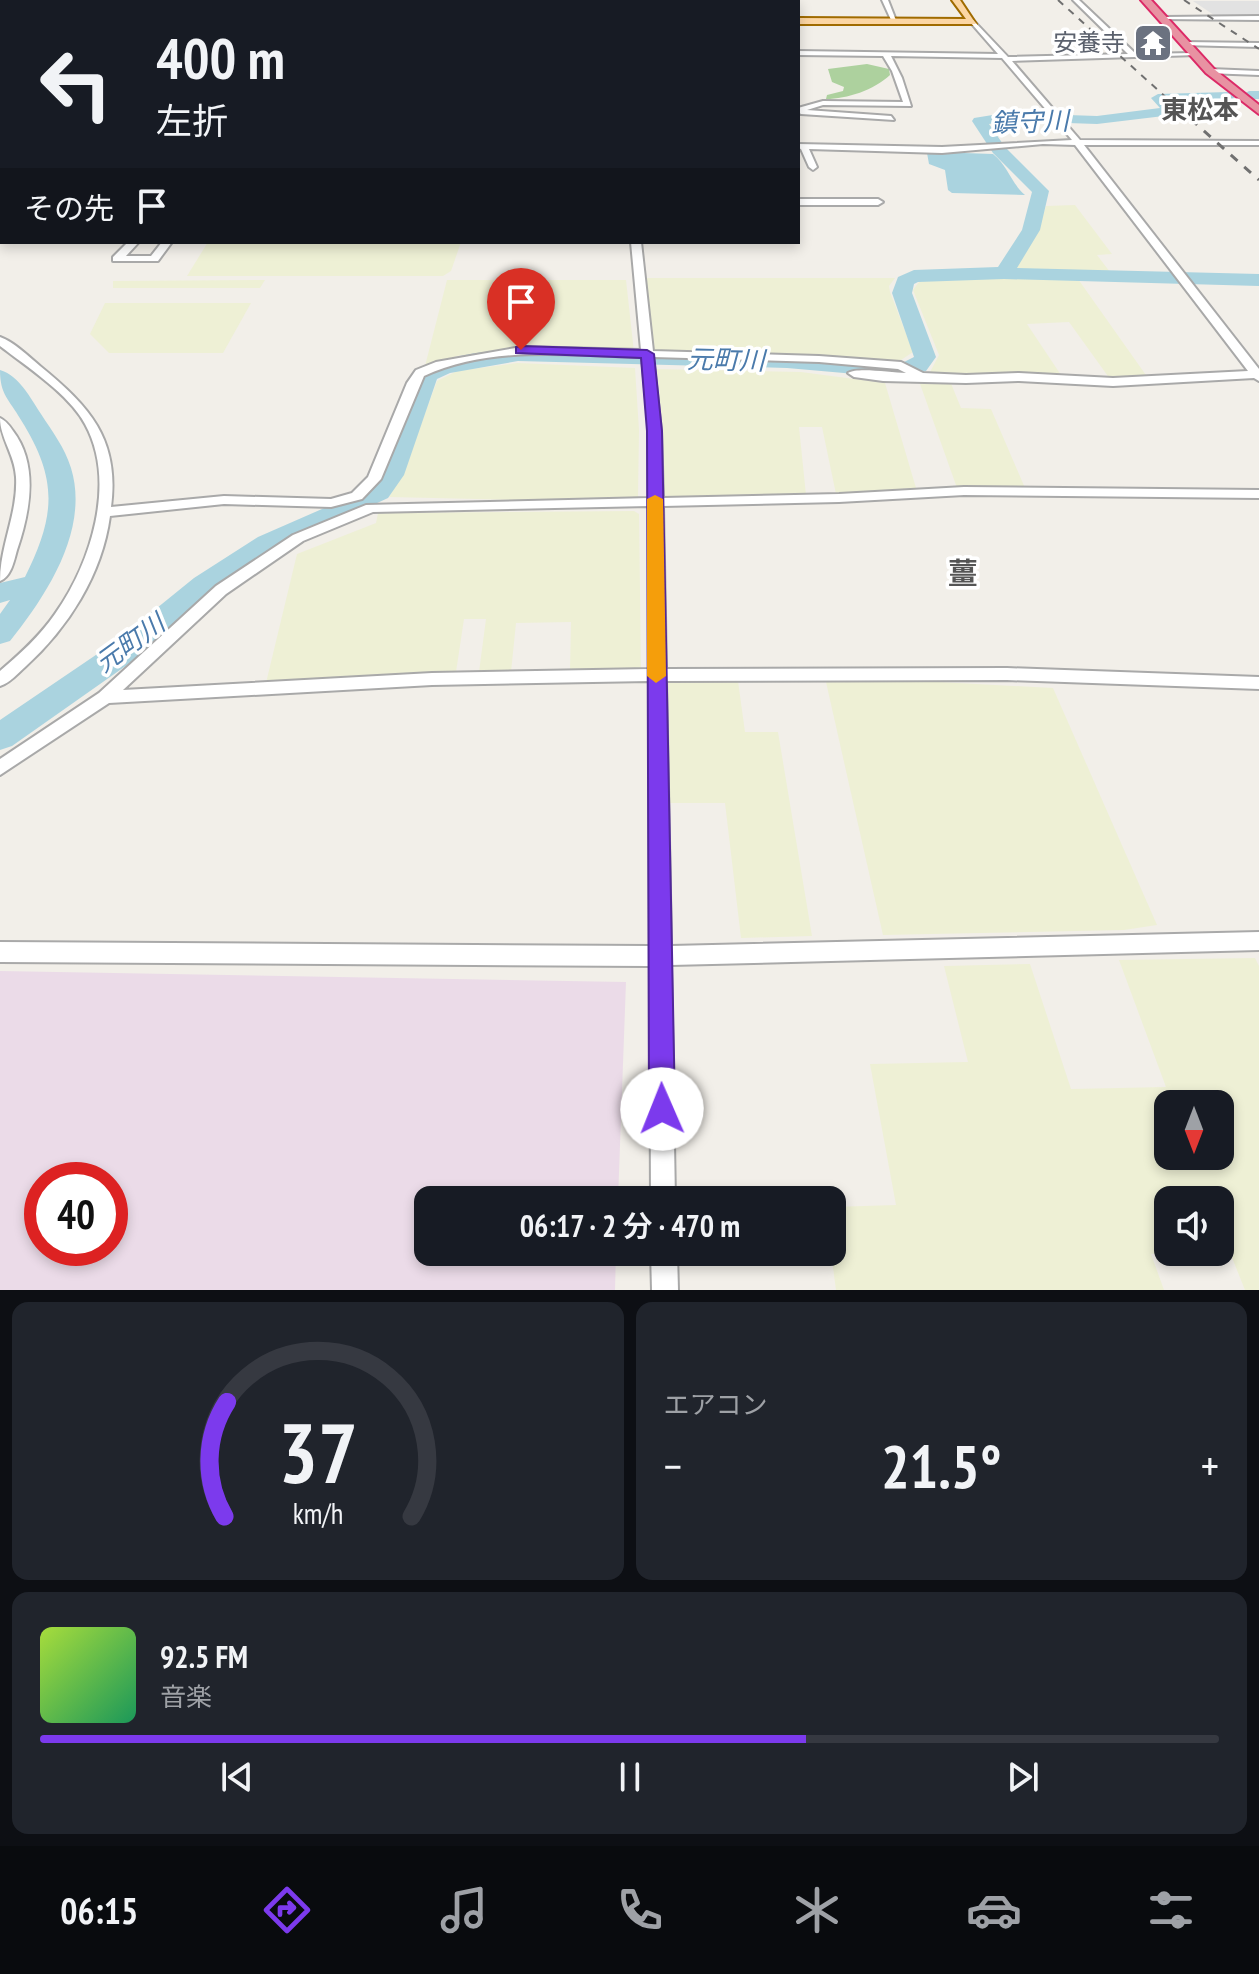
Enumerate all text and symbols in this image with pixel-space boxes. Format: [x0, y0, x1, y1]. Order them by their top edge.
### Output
text: 400 m [156, 22, 285, 94]
temple icon: 安養寺 [1132, 22, 1174, 64]
place label: 安養寺 [1053, 27, 1125, 58]
icon: left [24, 32, 128, 136]
district label: 東松本 [1161, 93, 1239, 126]
text: 左折 [156, 97, 228, 144]
water label: 鎮守川 [990, 104, 1073, 139]
icon: arrive [130, 184, 174, 228]
text: その先 [24, 188, 114, 227]
pin [487, 268, 555, 350]
icon: arrive [499, 280, 543, 324]
water label: 元町川 [687, 342, 768, 377]
district label: 薑 [948, 553, 978, 592]
water label: 元町川 [88, 605, 173, 679]
position arrow [620, 1067, 704, 1151]
north arrow [1154, 1090, 1234, 1170]
map controls [1154, 1090, 1234, 1266]
speed limit sign: 40 [24, 1162, 128, 1266]
button: sound [1154, 1186, 1234, 1266]
text: 06:17 · 2 分 · 470 m [520, 1206, 740, 1245]
text: エアコン [664, 1388, 768, 1421]
text: 37 [278, 1398, 358, 1506]
text: 21.5° [881, 1427, 1002, 1505]
text: − [664, 1437, 682, 1494]
text: + [1201, 1437, 1219, 1494]
text: km/h [292, 1495, 343, 1532]
text: 92.5 FM [160, 1637, 248, 1676]
text: 音楽 [160, 1680, 212, 1713]
icon: previous [215, 1755, 259, 1799]
icon: pause [608, 1755, 652, 1799]
icon: next [1001, 1755, 1045, 1799]
icon: directions [259, 1882, 315, 1938]
icon: music [436, 1882, 492, 1938]
icon: phone [612, 1882, 668, 1938]
icon: climate [789, 1882, 845, 1938]
icon: car [966, 1882, 1022, 1938]
icon: filters [1143, 1882, 1199, 1938]
text: 06:15 [60, 1887, 138, 1934]

